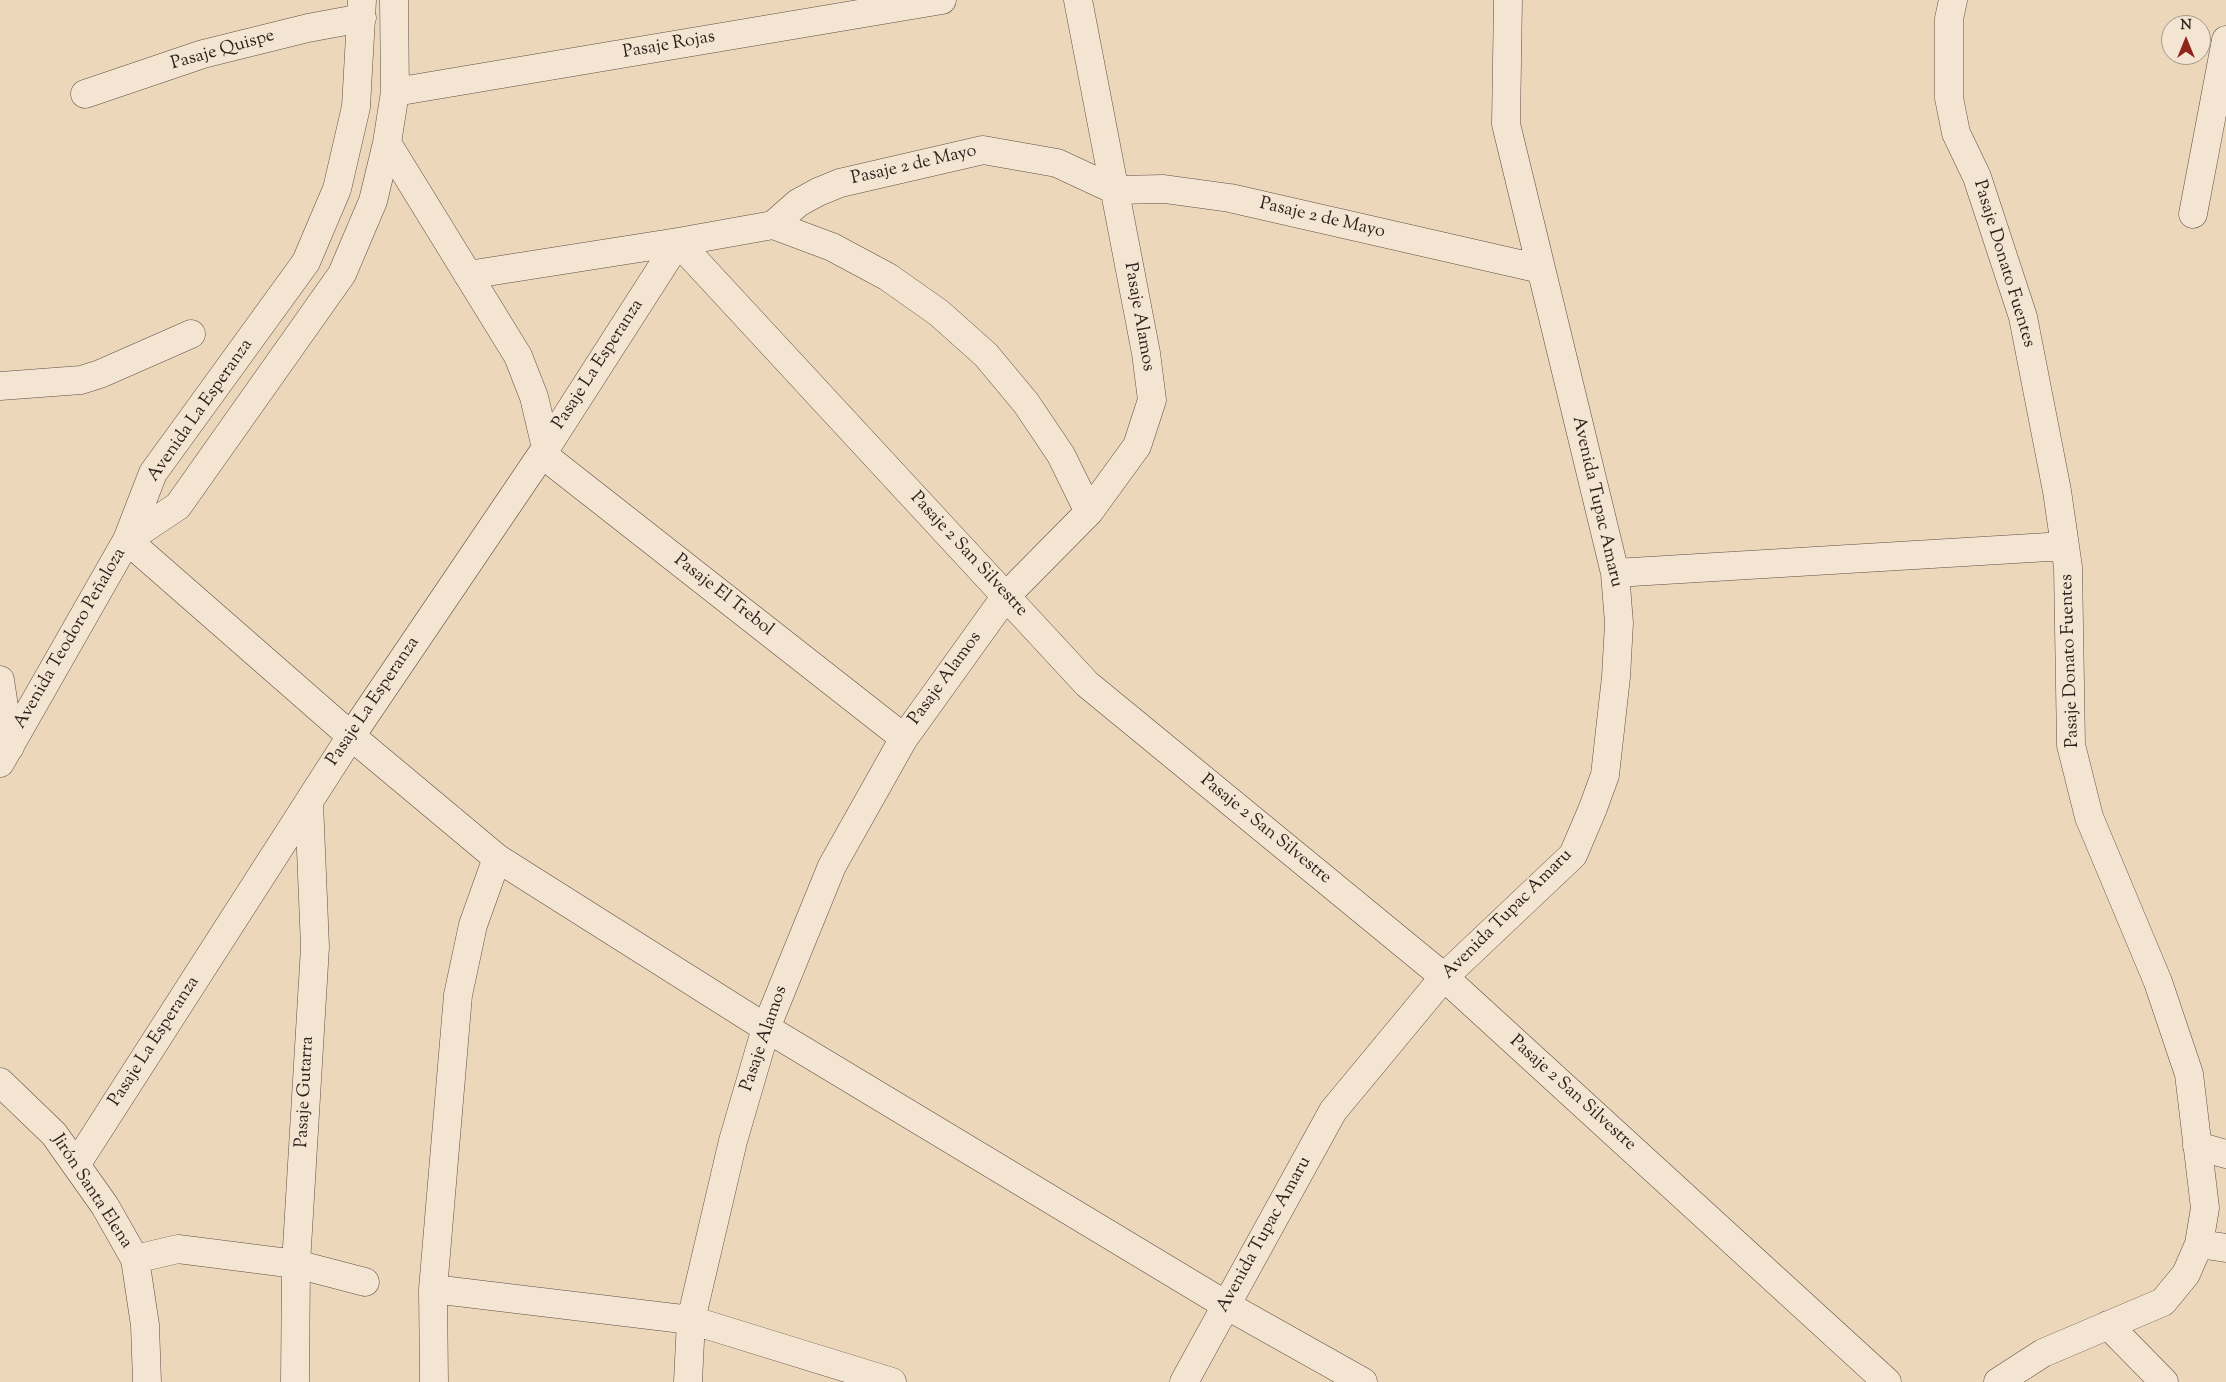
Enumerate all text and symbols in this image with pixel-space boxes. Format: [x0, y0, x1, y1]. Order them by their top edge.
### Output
north arrow [2161, 15, 2211, 65]
text: N [2180, 16, 2192, 36]
street label: Pasaje Quispe [169, 26, 277, 76]
street label: Pasaje Rojas [621, 27, 717, 65]
street label: Pasaje 2 de Mayo [849, 141, 979, 191]
street label: Pasaje Donato Fuentes [1967, 178, 2039, 350]
street label: Pasaje 2 de Mayo [1257, 194, 1387, 244]
street label: Pasaje Alamos [1118, 261, 1158, 373]
street label: Pasaje La Esperanza [549, 296, 649, 434]
street label: Avenida La Esperanza [144, 336, 258, 486]
street label: Avenida Tupac Amaru [1566, 414, 1626, 590]
street label: Pasaje 2 San Silvestre [905, 488, 1031, 622]
street label: Avenida Teodoro Peñaloza [10, 545, 132, 733]
street label: Pasaje El Trebol [669, 550, 777, 642]
street label: Pasaje Donato Fuentes [2057, 574, 2085, 748]
street label: Pasaje Alamos [905, 628, 987, 730]
street label: Pasaje La Esperanza [323, 633, 425, 771]
street label: Pasaje 2 San Silvestre [1195, 770, 1335, 890]
street label: Avenida Tupac Amaru [1438, 845, 1578, 985]
street label: Pasaje La Esperanza [105, 973, 205, 1111]
street label: Pasaje Alamos [737, 983, 793, 1095]
street label: Pasaje 2 San Silvestre [1504, 1032, 1640, 1156]
street label: Pasaje Gutarra [292, 1036, 320, 1148]
street label: Jirón Santa Elena [46, 1131, 136, 1253]
street label: Avenida Tupac Amaru [1213, 1153, 1317, 1317]

